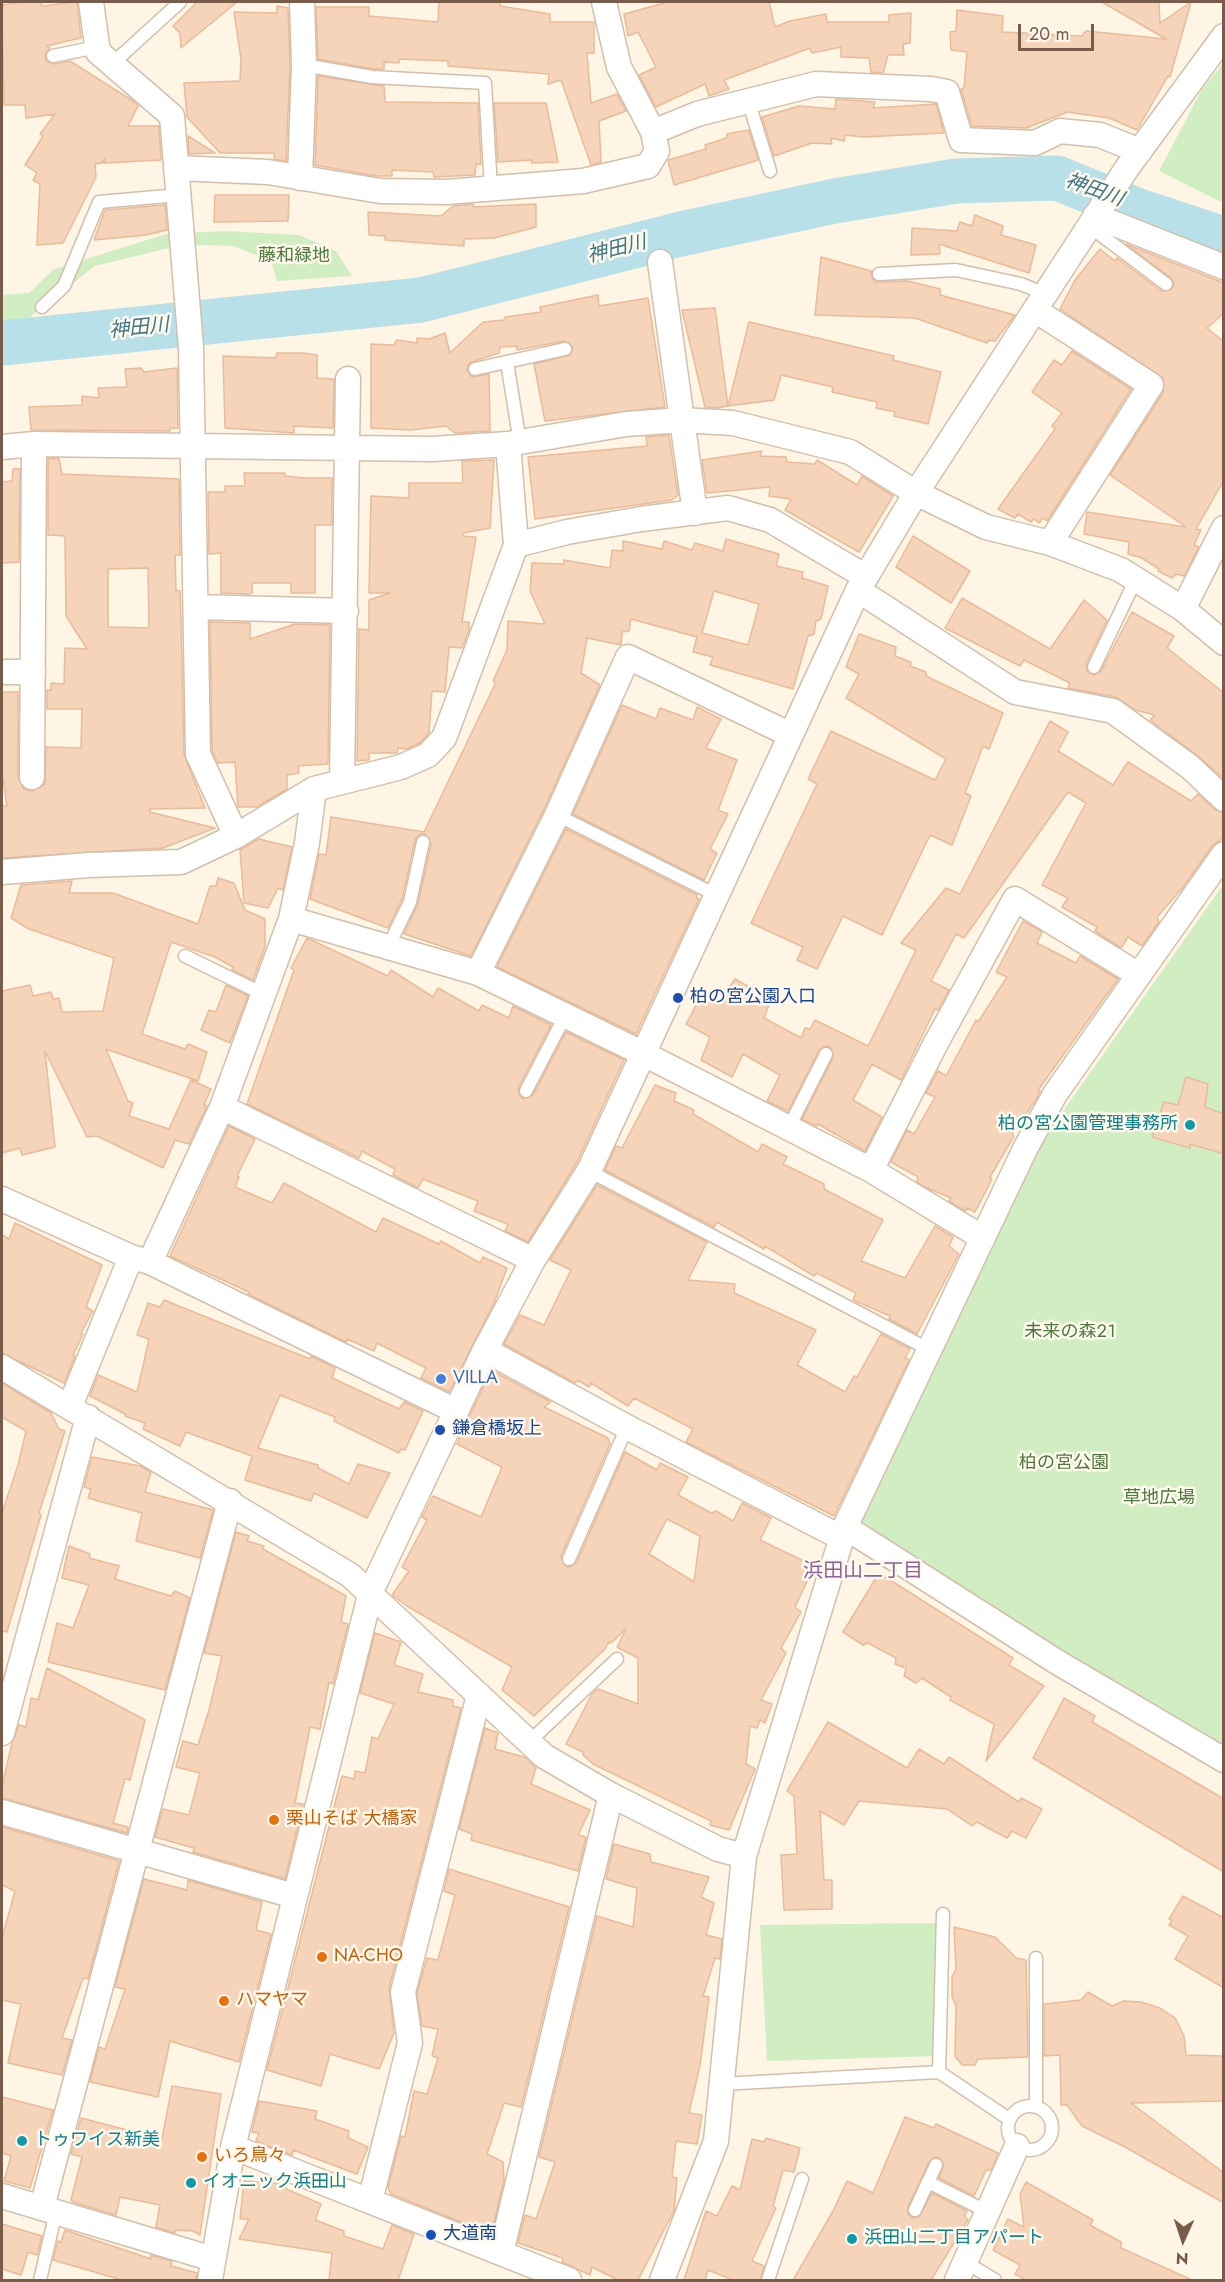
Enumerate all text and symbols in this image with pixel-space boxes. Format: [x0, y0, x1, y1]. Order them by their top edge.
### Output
scale bar [1021, 12, 1098, 50]
text: 20 m [1029, 21, 1069, 47]
water label: 神田川 [1062, 169, 1126, 213]
water label: 神田川 [585, 231, 649, 269]
park label: 藤和緑地 [258, 246, 330, 268]
water label: 神田川 [108, 314, 170, 344]
place label: 柏の宮公園入口 [690, 987, 816, 1009]
marker: 柏の宮公園入口 [671, 991, 685, 1005]
place label: 柏の宮公園管理事務所 [998, 1114, 1178, 1136]
marker: 柏の宮公園管理事務所 [1183, 1118, 1197, 1132]
park label: 未来の森２１ [1025, 1322, 1117, 1344]
place label: VILLA [453, 1368, 498, 1390]
marker: VILLA [434, 1372, 448, 1386]
place label: 鎌倉橋坂上 [452, 1419, 542, 1441]
marker: 鎌倉橋坂上 [433, 1423, 447, 1437]
park label: 柏の宮公園 [1019, 1453, 1109, 1475]
park label: 草地広場 [1123, 1488, 1195, 1510]
district label: 浜田山二丁目 [803, 1560, 923, 1584]
place label: 栗山そば 大橋家 [286, 1809, 417, 1831]
marker: 栗山そば 大橋家 [267, 1813, 281, 1827]
place label: NA-CHO [334, 1946, 403, 1968]
marker: NA-CHO [315, 1950, 329, 1964]
place label: ハマヤマ [236, 1990, 308, 2012]
marker: ハマヤマ [217, 1994, 231, 2008]
place label: トゥワイス新美 [34, 2130, 160, 2152]
marker: トゥワイス新美 [15, 2134, 29, 2148]
place label: いろ鳥々 [214, 2146, 286, 2168]
marker: いろ鳥々 [195, 2150, 209, 2164]
place label: イオニック浜田山 [203, 2172, 347, 2194]
marker: イオニック浜田山 [184, 2176, 198, 2190]
north arrow [1153, 2210, 1213, 2270]
place label: 大道南 [443, 2224, 497, 2246]
marker: 大道南 [424, 2228, 438, 2242]
place label: 浜田山二丁目アパート [864, 2228, 1044, 2250]
marker: 浜田山二丁目アパート [845, 2232, 859, 2246]
text: N [1175, 2247, 1189, 2270]

